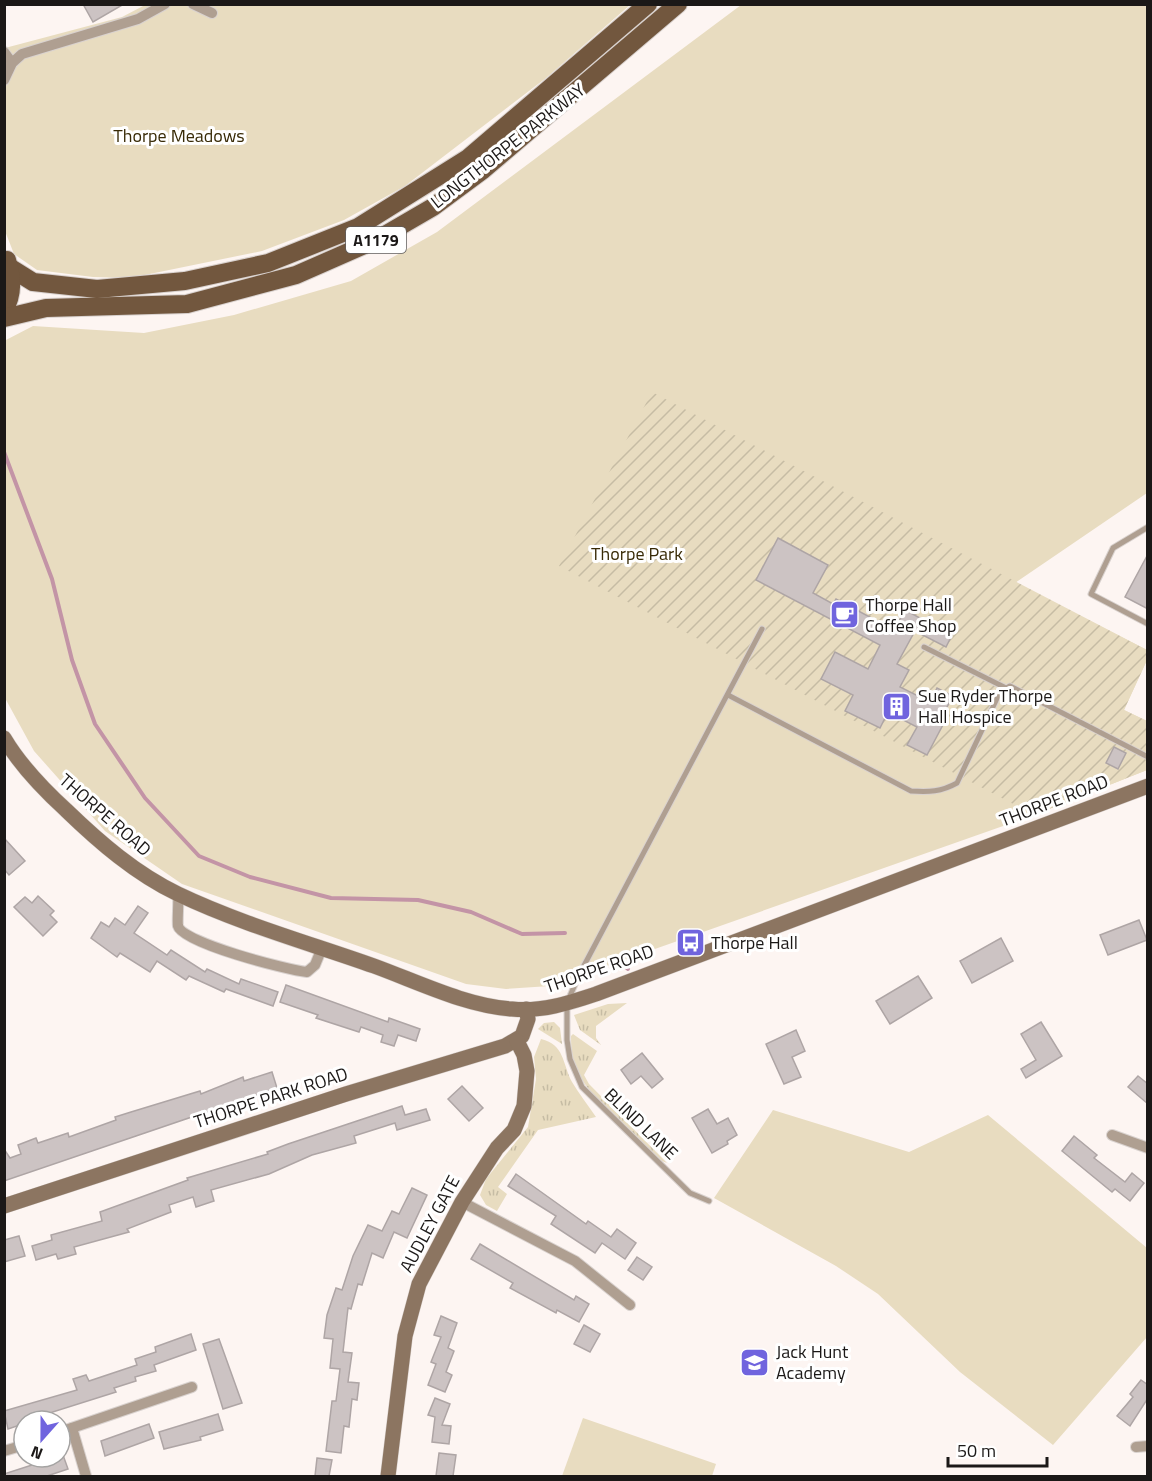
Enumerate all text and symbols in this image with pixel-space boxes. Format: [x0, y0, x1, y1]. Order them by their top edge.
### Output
street label: LONGTHORPE PARKWAY [425, 76, 591, 215]
park label: Thorpe Meadows [113, 122, 245, 149]
road number: A1179 [346, 227, 406, 253]
park label: Thorpe Park [591, 540, 683, 567]
place label: Thorpe Hall Coffee Shop [865, 591, 956, 639]
cafe icon: Thorpe Hall Coffee Shop [828, 599, 860, 631]
place label: Sue Ryder Thorpe Hall Hospice [918, 682, 1052, 730]
building icon: Sue Ryder Thorpe Hall Hospice [881, 690, 913, 722]
street label: THORPE ROAD [53, 767, 157, 862]
street label: THORPE ROAD [996, 767, 1112, 834]
bus stop icon: Thorpe Hall [674, 927, 706, 959]
place label: Thorpe Hall [711, 929, 798, 956]
street label: THORPE ROAD [540, 937, 657, 1000]
street label: THORPE PARK ROAD [190, 1060, 351, 1135]
street label: BLIND LANE [598, 1082, 684, 1166]
street label: AUDLEY GATE [393, 1170, 466, 1277]
place label: Jack Hunt Academy [776, 1338, 849, 1386]
school or university icon: Jack Hunt Academy [739, 1346, 771, 1378]
north arrow [12, 1409, 72, 1469]
scale bar [948, 1430, 1047, 1468]
text: 50 m [957, 1437, 996, 1464]
text: N [27, 1440, 46, 1466]

